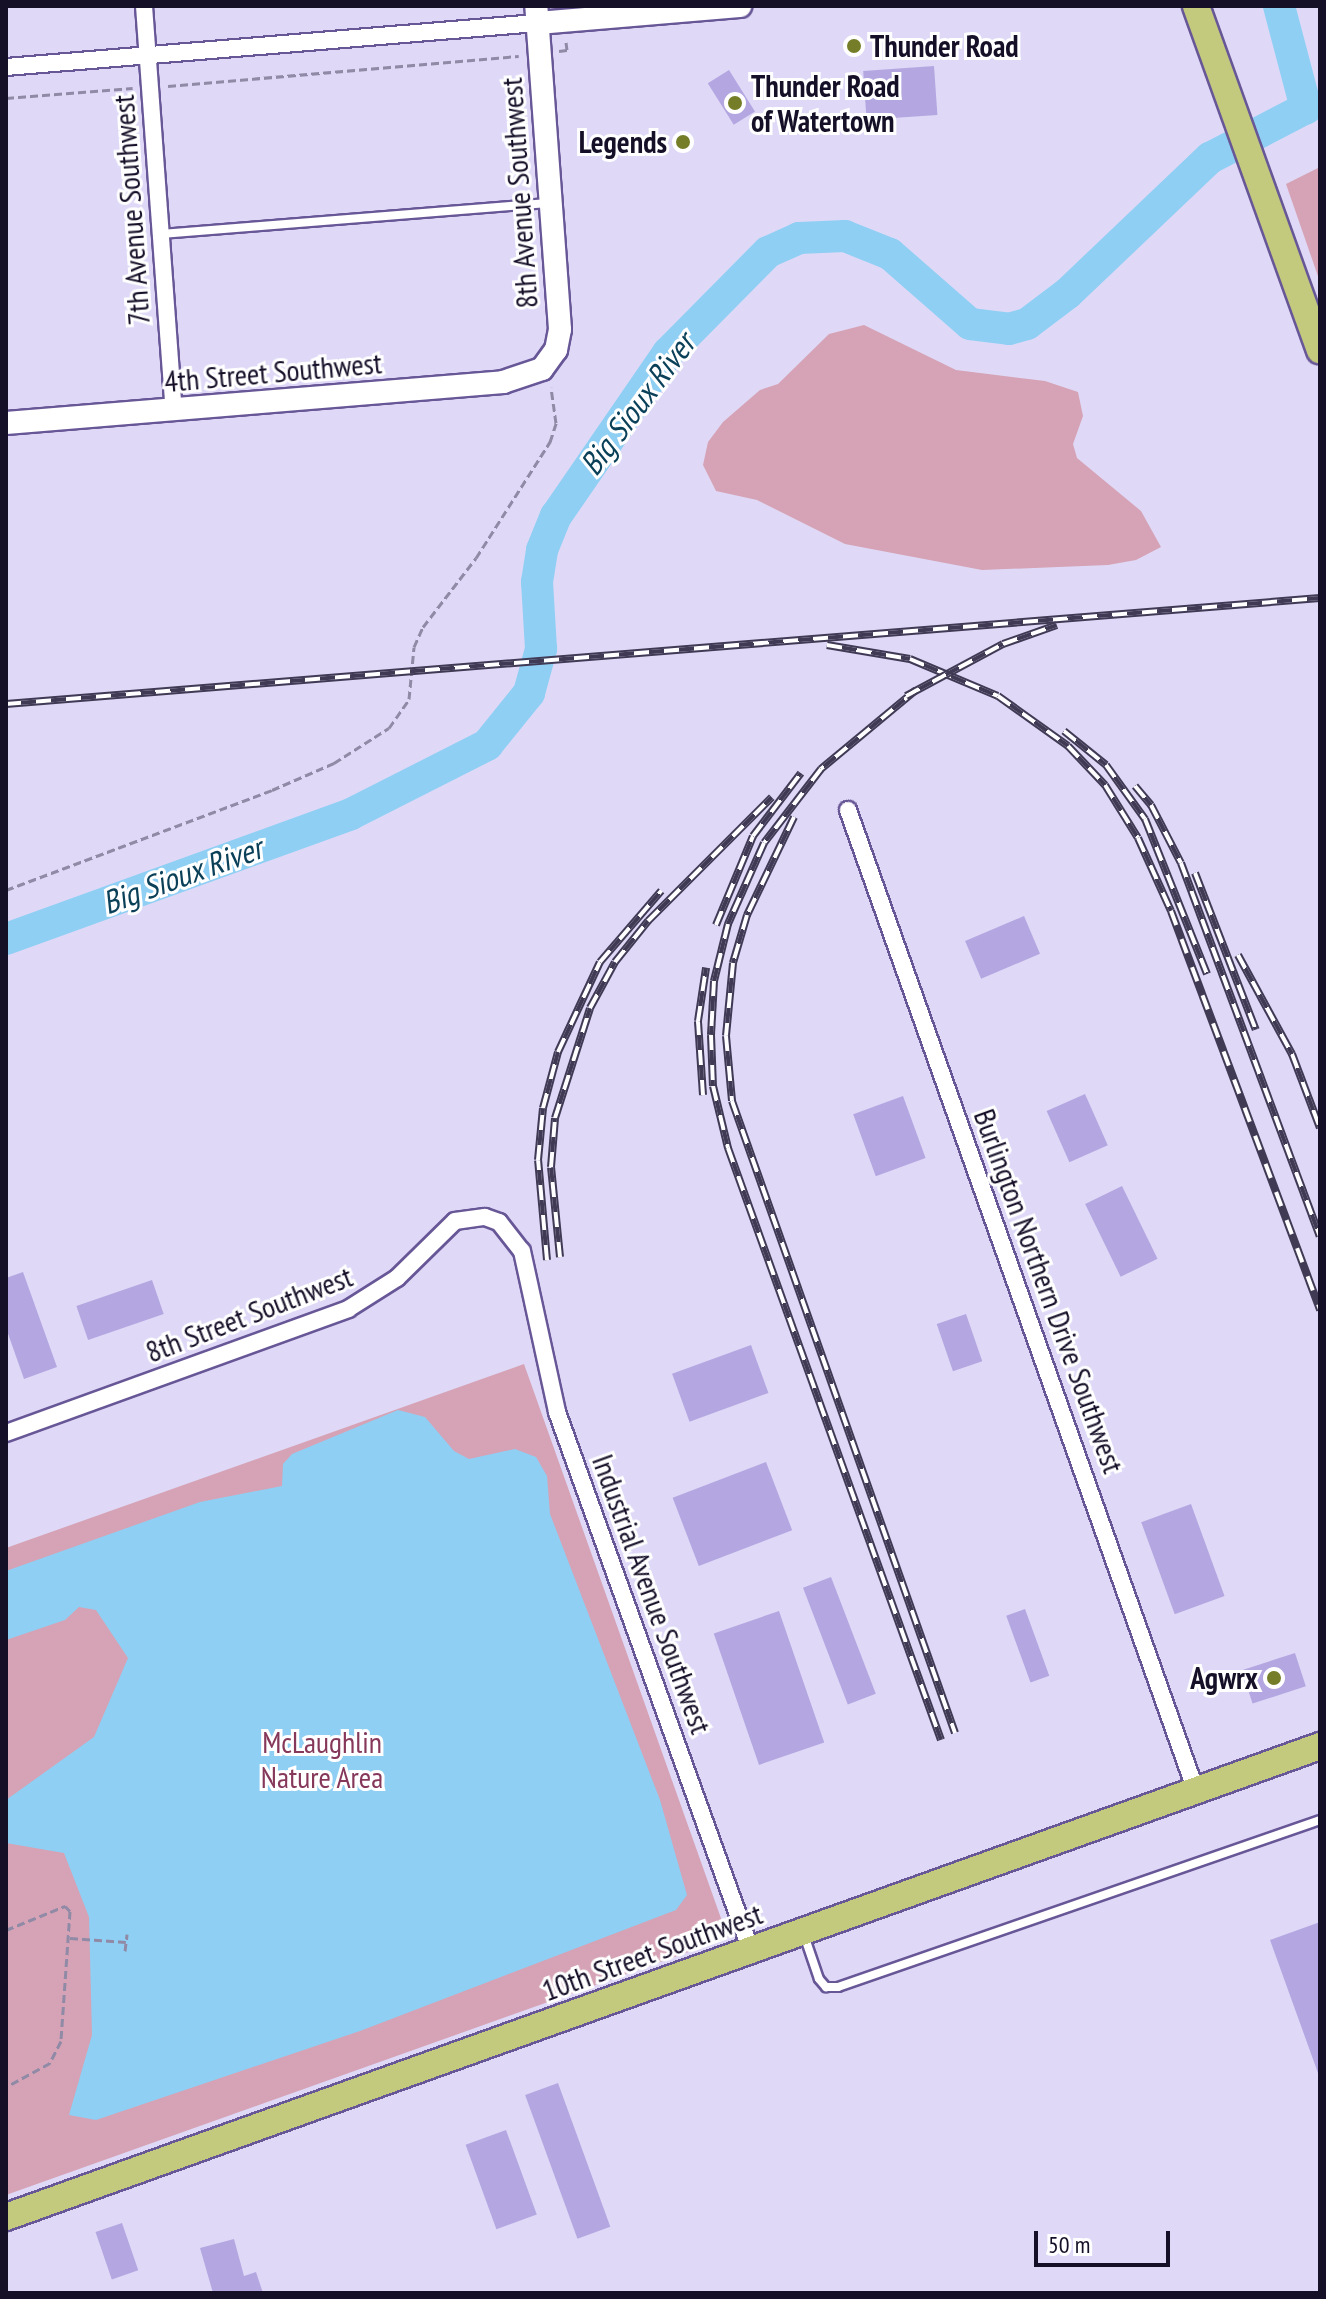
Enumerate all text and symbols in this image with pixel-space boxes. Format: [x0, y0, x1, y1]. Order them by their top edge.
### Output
place label: Thunder Road [870, 28, 1019, 64]
marker: Thunder Road [845, 37, 863, 55]
place label: Thunder Road of Watertown [751, 68, 900, 138]
street label: 8th Avenue Southwest [493, 76, 545, 310]
street label: 7th Avenue Southwest [105, 93, 157, 327]
marker: Thunder Road of Watertown [726, 94, 744, 112]
place label: Legends [579, 124, 667, 160]
marker: Legends [674, 133, 692, 151]
water label: Big Sioux River [571, 326, 703, 482]
street label: 4th Street Southwest [163, 345, 383, 399]
water label: Big Sioux River [97, 828, 267, 922]
street label: Burlington Northern Drive Southwest [966, 1104, 1132, 1478]
street label: 8th Street Southwest [141, 1258, 357, 1370]
street label: Industrial Avenue Southwest [585, 1449, 719, 1739]
place label: Agwrx [1190, 1660, 1258, 1696]
marker: Agwrx [1265, 1669, 1283, 1687]
park label: McLaughlin Nature Area [260, 1724, 384, 1794]
street label: 10th Street Southwest [537, 1895, 767, 2009]
scale bar [1038, 2215, 1174, 2265]
text: 50 m [1048, 2229, 1090, 2260]

